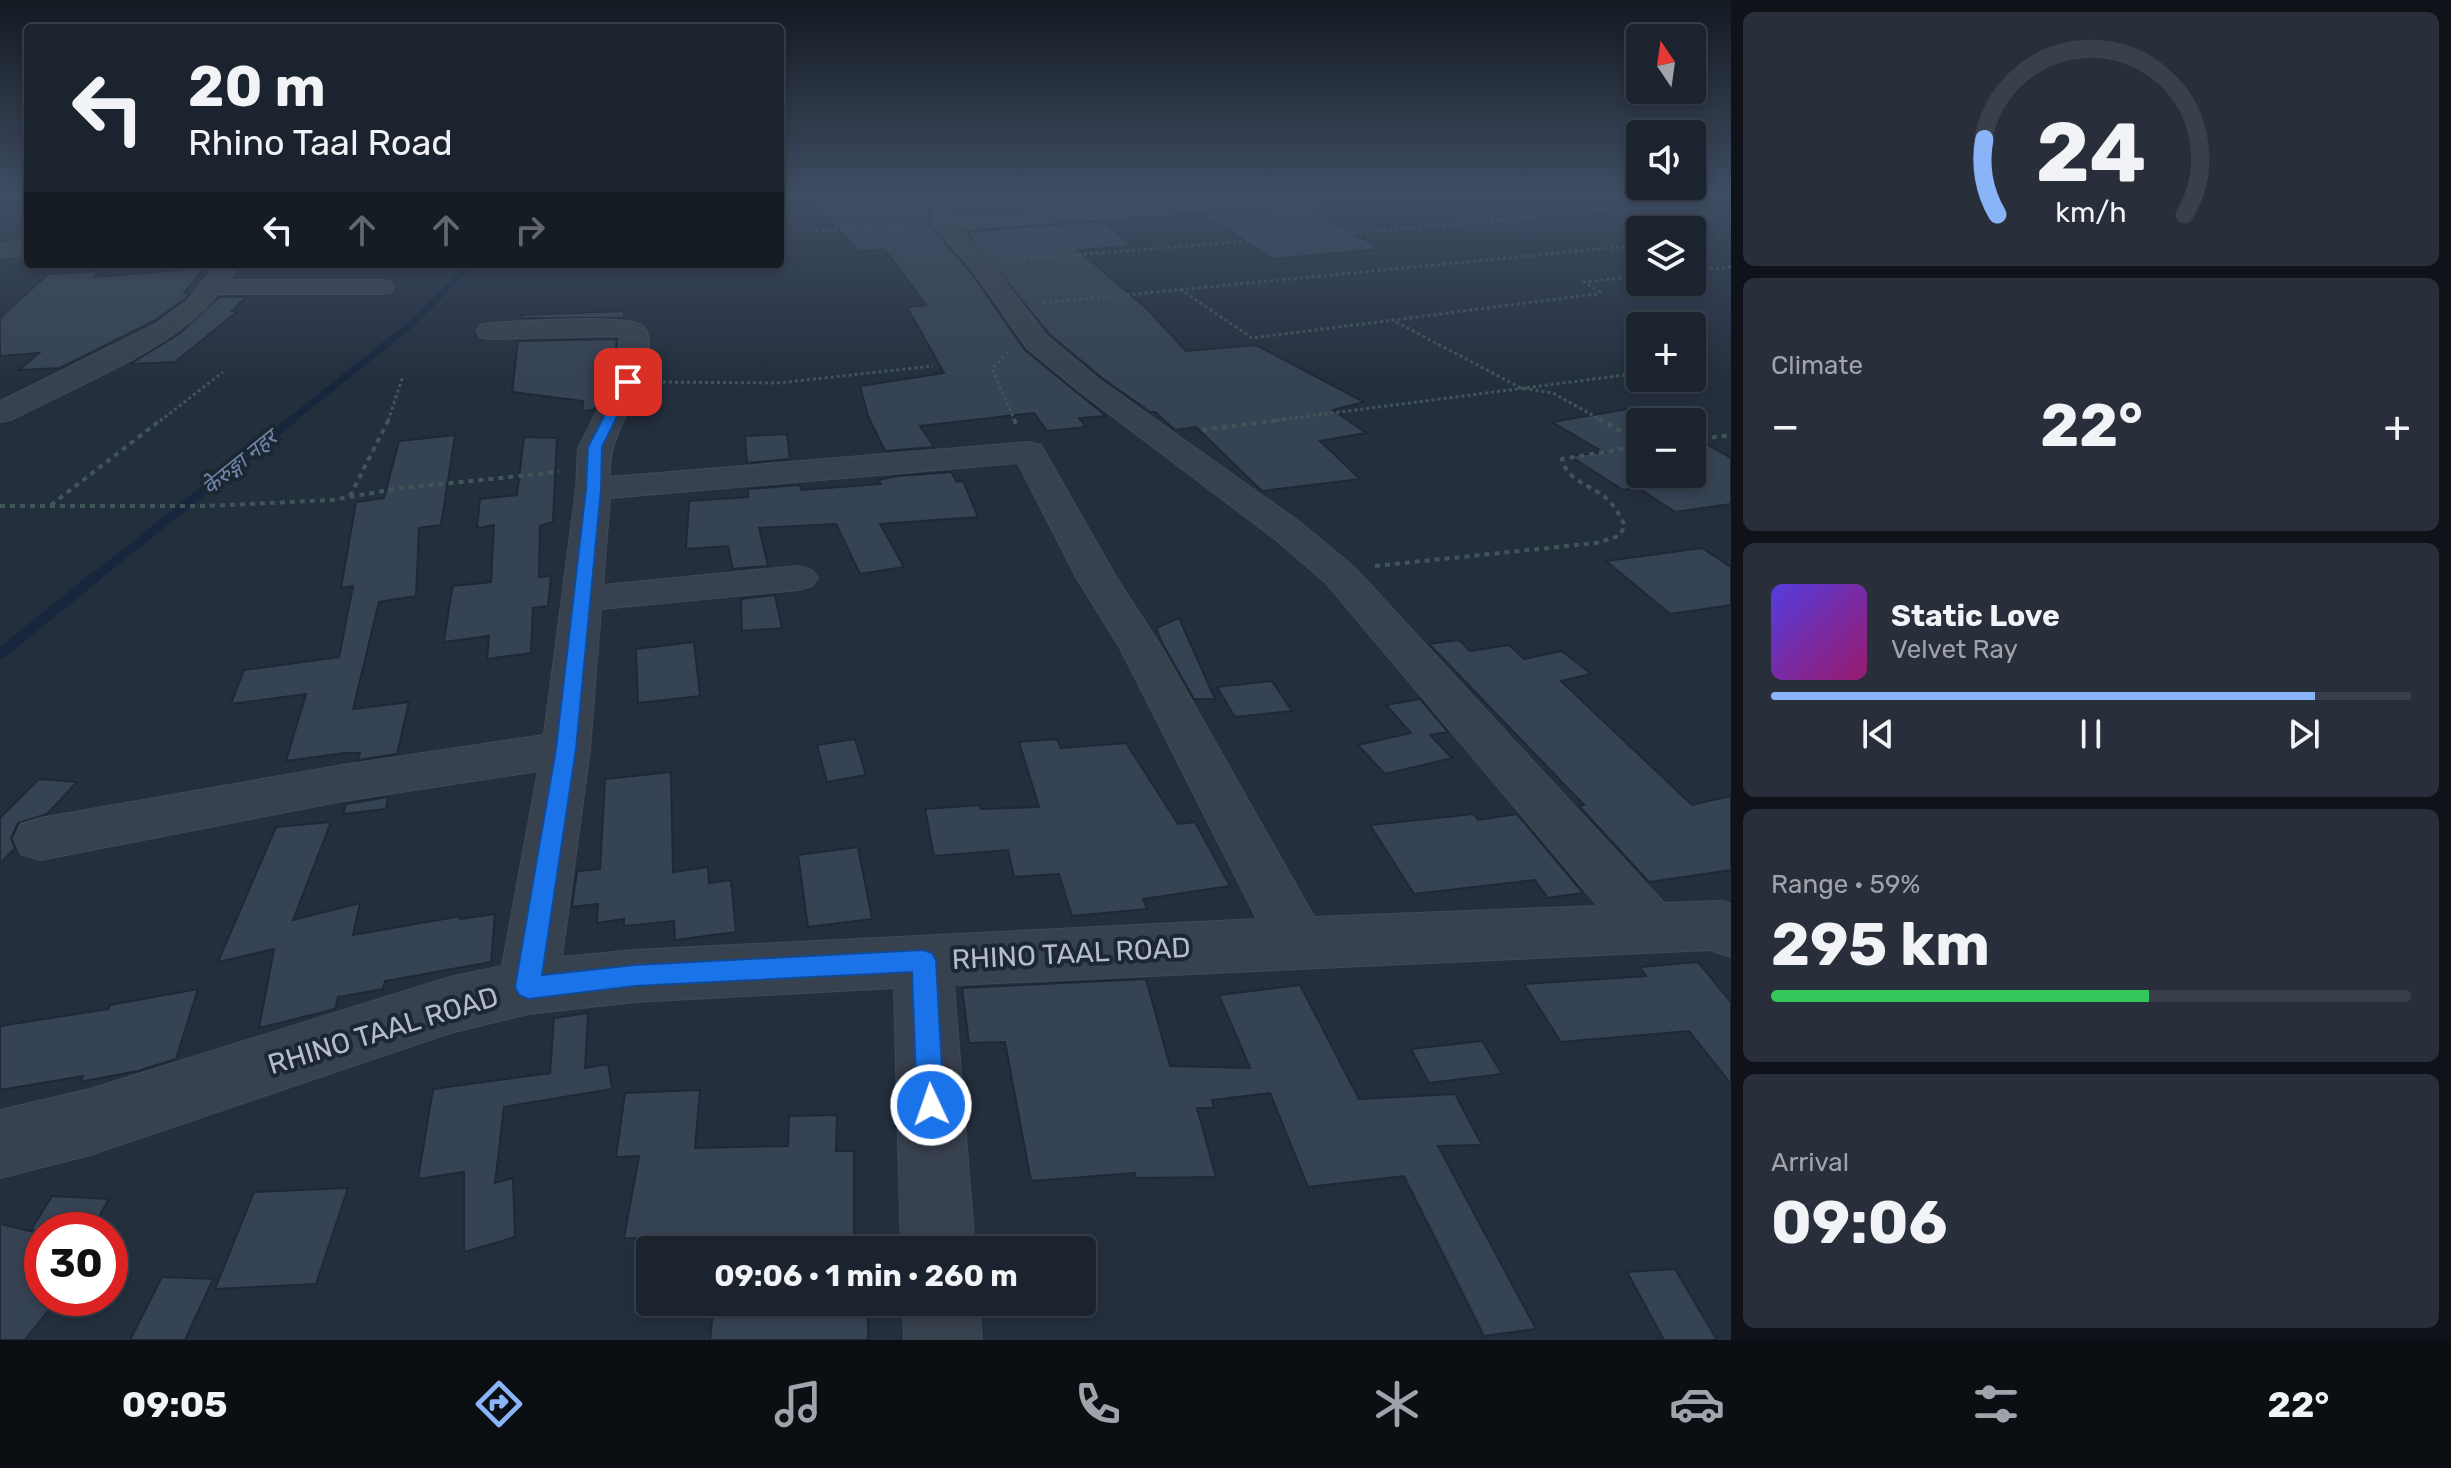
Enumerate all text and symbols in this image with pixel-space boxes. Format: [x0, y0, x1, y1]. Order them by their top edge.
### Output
north arrow [1626, 24, 1706, 104]
map controls [1626, 24, 1706, 488]
text: 20 m [188, 54, 326, 120]
icon: left [56, 56, 160, 160]
text: 24 [2036, 102, 2146, 201]
button: sound [1626, 120, 1706, 200]
text: Rhino Taal Road [188, 121, 453, 164]
text: km/h [2055, 195, 2127, 229]
icon: left [256, 208, 300, 252]
icon: ahead [340, 208, 384, 252]
icon: ahead [424, 208, 468, 252]
icon: right [508, 208, 552, 252]
button: layers [1626, 216, 1706, 296]
button: + [1626, 312, 1706, 392]
pin [594, 348, 662, 416]
text: Climate [1771, 350, 1863, 381]
icon: arrive [606, 360, 650, 404]
text: 22° [2040, 390, 2143, 461]
text: − [1771, 400, 1800, 452]
text: + [2384, 400, 2411, 452]
button: − [1626, 408, 1706, 488]
water label: केेरुङ्गा नहर [197, 422, 285, 501]
text: Static Love [1891, 598, 2060, 634]
text: Velvet Ray [1891, 634, 2018, 665]
icon: previous [1856, 712, 1900, 756]
icon: pause [2069, 712, 2113, 756]
icon: next [2282, 712, 2326, 756]
text: Range · 59% [1771, 869, 1920, 900]
text: 295 km [1771, 909, 1990, 980]
street label: RHINO TAAL ROAD [951, 931, 1191, 976]
street label: RHINO TAAL ROAD [264, 980, 502, 1081]
position arrow [889, 1063, 973, 1147]
text: Arrival [1771, 1147, 1849, 1178]
text: 09:06 [1771, 1187, 1948, 1258]
speed limit sign: 30 [24, 1212, 128, 1316]
text: 09:06 · 1 min · 260 m [714, 1258, 1018, 1294]
icon: directions [471, 1376, 527, 1432]
icon: music [770, 1376, 826, 1432]
icon: phone [1070, 1376, 1126, 1432]
icon: climate [1369, 1376, 1425, 1432]
icon: car [1669, 1376, 1725, 1432]
icon: filters [1968, 1376, 2024, 1432]
text: 09:05 [122, 1383, 228, 1426]
text: 22° [2268, 1383, 2329, 1426]

